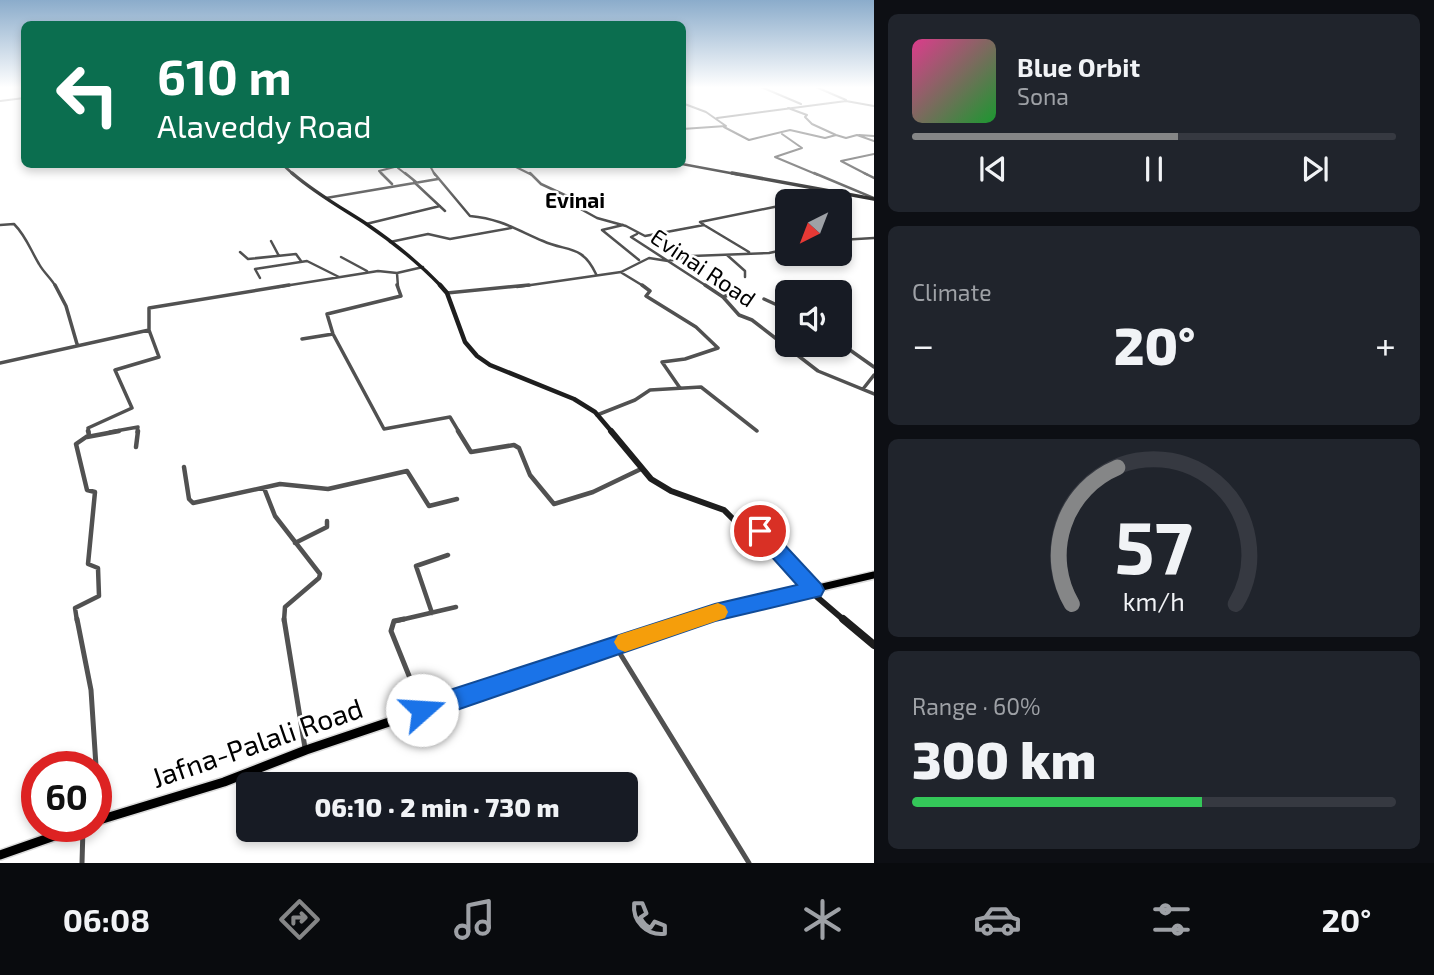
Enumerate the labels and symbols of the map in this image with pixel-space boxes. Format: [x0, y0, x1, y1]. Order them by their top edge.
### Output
district label: Evinai [545, 187, 605, 212]
north arrow [775, 189, 852, 266]
street label: Evinai Road [646, 222, 761, 312]
pin [730, 501, 790, 561]
position arrow [385, 673, 459, 747]
street label: Jafna-Palali Road [147, 690, 367, 794]
speed limit sign: 60 [21, 751, 112, 842]

